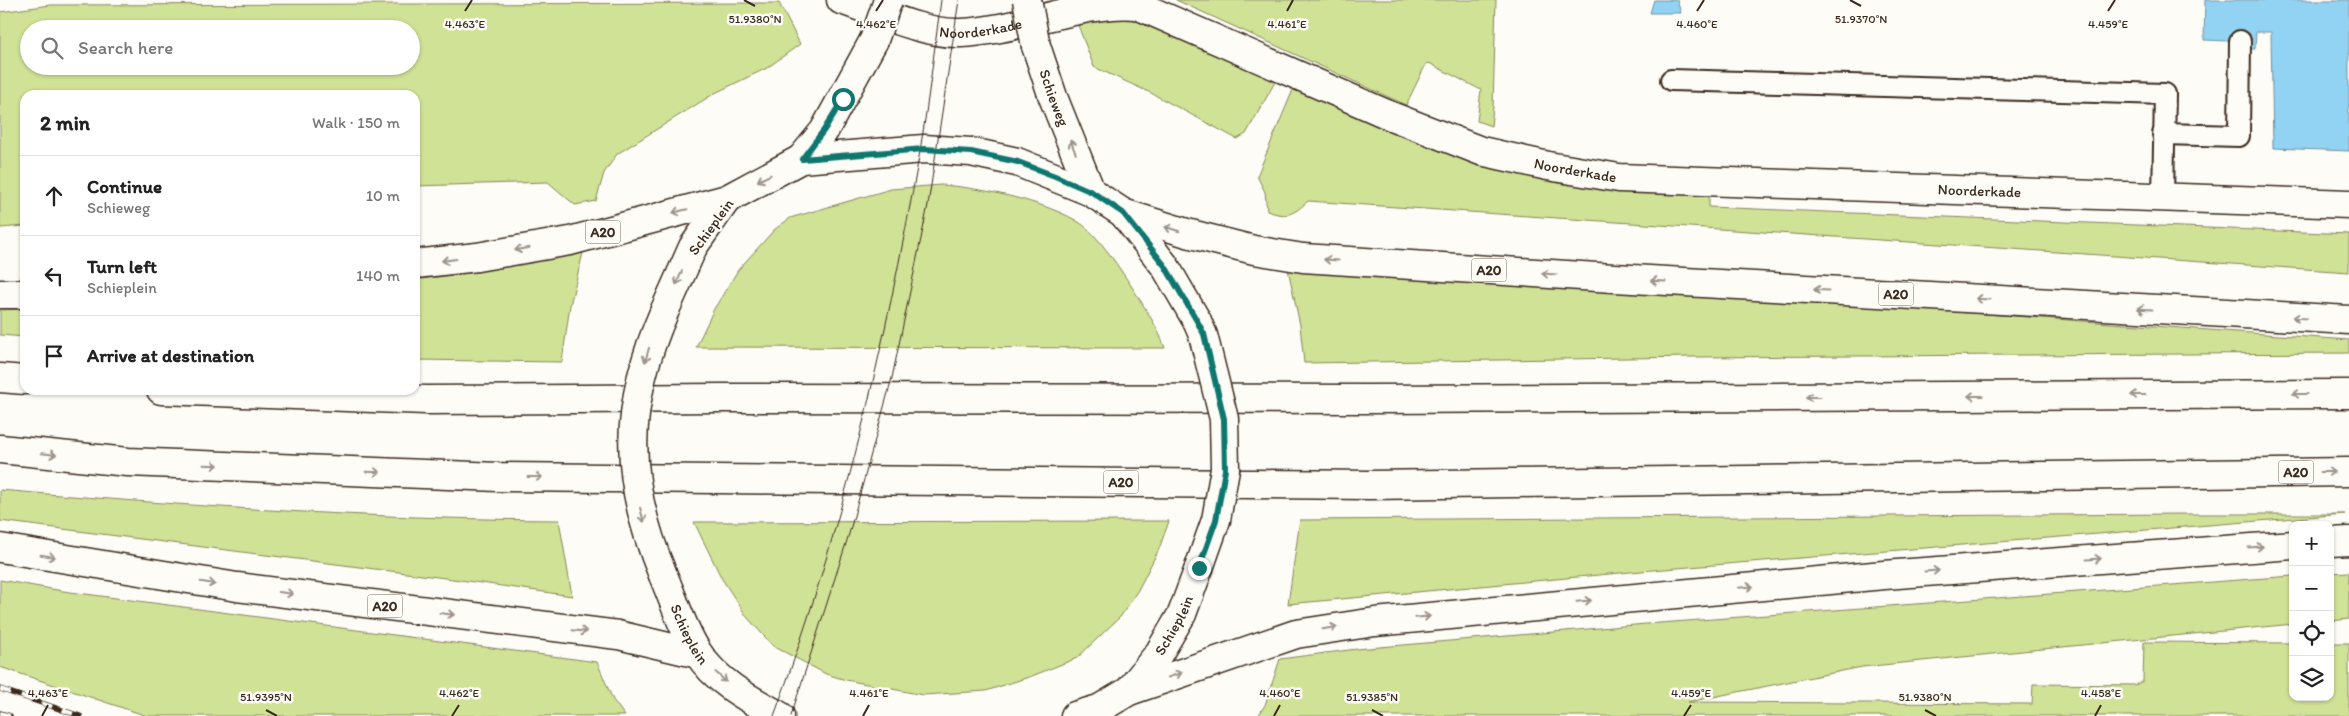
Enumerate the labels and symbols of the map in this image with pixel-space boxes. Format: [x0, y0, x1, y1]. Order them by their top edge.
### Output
text: 51.9380°N [728, 12, 782, 26]
text: 51.9370°N [1835, 12, 1887, 26]
street label: Noorderkade [938, 15, 1024, 42]
text: 4.463°E [445, 17, 486, 31]
text: 4.462°E [856, 17, 896, 31]
text: 4.461°E [1267, 17, 1307, 31]
text: 4.460°E [1676, 17, 1718, 31]
text: 4.459°E [2088, 17, 2128, 31]
street label: Schieweg [1035, 67, 1073, 129]
route start [832, 88, 855, 111]
one-way arrow [1068, 140, 1078, 155]
street label: Noorderkade [1532, 154, 1618, 186]
one-way arrow [757, 174, 772, 184]
street label: Noorderkade [1937, 180, 2021, 201]
street label: Schieplein [685, 195, 737, 259]
one-way arrow [673, 207, 689, 217]
road number: A20 [586, 220, 620, 243]
one-way arrow [1165, 224, 1181, 233]
one-way arrow [515, 244, 531, 254]
one-way arrow [441, 255, 457, 265]
one-way arrow [1324, 255, 1340, 264]
road number: A20 [1472, 258, 1506, 282]
one-way arrow [1541, 269, 1557, 279]
one-way arrow [674, 270, 684, 285]
one-way arrow [1651, 276, 1667, 285]
road number: A20 [1878, 282, 1914, 306]
one-way arrow [1813, 285, 1829, 294]
one-way arrow [1975, 295, 1991, 304]
one-way arrow [2137, 304, 2153, 313]
one-way arrow [2293, 313, 2309, 322]
one-way arrow [642, 346, 651, 362]
one-way arrow [2293, 389, 2309, 399]
one-way arrow [2130, 390, 2146, 400]
one-way arrow [1968, 391, 1984, 401]
one-way arrow [1805, 392, 1822, 402]
one-way arrow [40, 449, 56, 459]
one-way arrow [202, 460, 218, 470]
road number: A20 [2278, 461, 2314, 484]
one-way arrow [364, 467, 381, 477]
one-way arrow [2318, 467, 2335, 477]
road number: A20 [1104, 471, 1138, 494]
one-way arrow [527, 472, 543, 482]
one-way arrow [638, 506, 647, 522]
one-way arrow [2248, 543, 2264, 552]
one-way arrow [40, 552, 56, 562]
one-way arrow [2086, 555, 2102, 564]
route end [1188, 557, 1211, 580]
one-way arrow [1924, 567, 1940, 576]
one-way arrow [200, 578, 216, 588]
one-way arrow [1738, 582, 1754, 592]
one-way arrow [277, 588, 293, 598]
street label: Schieplein [1151, 593, 1197, 659]
road number: A20 [368, 594, 402, 618]
one-way arrow [1576, 596, 1592, 606]
street label: Schieplein [667, 602, 712, 668]
one-way arrow [439, 609, 455, 619]
one-way arrow [1415, 612, 1431, 621]
one-way arrow [1322, 623, 1338, 633]
one-way arrow [572, 626, 588, 636]
one-way arrow [1166, 670, 1182, 679]
one-way arrow [715, 671, 728, 683]
text: 4.463°E [28, 686, 69, 700]
text: 4.462°E [439, 686, 479, 700]
text: 4.461°E [849, 686, 889, 700]
text: 4.460°E [1259, 686, 1301, 700]
text: 4.459°E [1671, 686, 1711, 700]
text: 4.458°E [2081, 686, 2122, 700]
text: 51.9395°N [240, 690, 292, 704]
text: 51.9385°N [1346, 690, 1398, 704]
text: 51.9380°N [1898, 690, 1952, 704]

